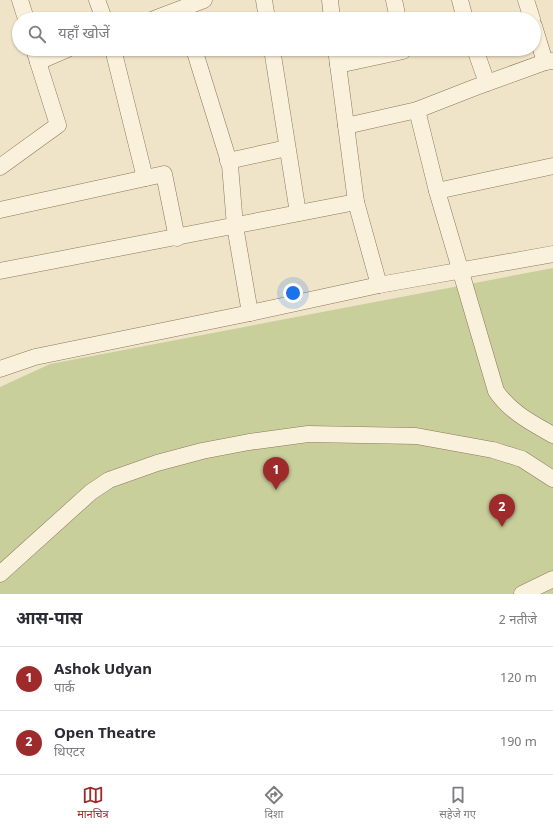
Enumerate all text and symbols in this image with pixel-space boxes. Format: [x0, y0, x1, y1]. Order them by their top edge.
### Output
search box [12, 12, 541, 56]
icon: search [26, 23, 48, 45]
text: यहाँ खोजें [58, 25, 110, 44]
your location [283, 283, 303, 303]
pin: 1 [263, 457, 289, 490]
pin: 2 [489, 494, 515, 527]
text: आस-पास [16, 609, 82, 631]
text: 2 नतीजे [499, 612, 537, 629]
text: Ashok Udyan [54, 661, 152, 680]
text: 1 [25, 670, 33, 687]
text: 120 m [500, 670, 537, 687]
text: पार्क [54, 680, 75, 697]
text: Open Theatre [54, 725, 156, 744]
text: 2 [25, 734, 33, 751]
text: 190 m [500, 734, 537, 751]
text: थिएटर [54, 744, 85, 761]
tab: मानचित्र [77, 784, 109, 822]
tab: दिशा [263, 784, 285, 822]
tab: सहेजे गए [439, 784, 476, 822]

